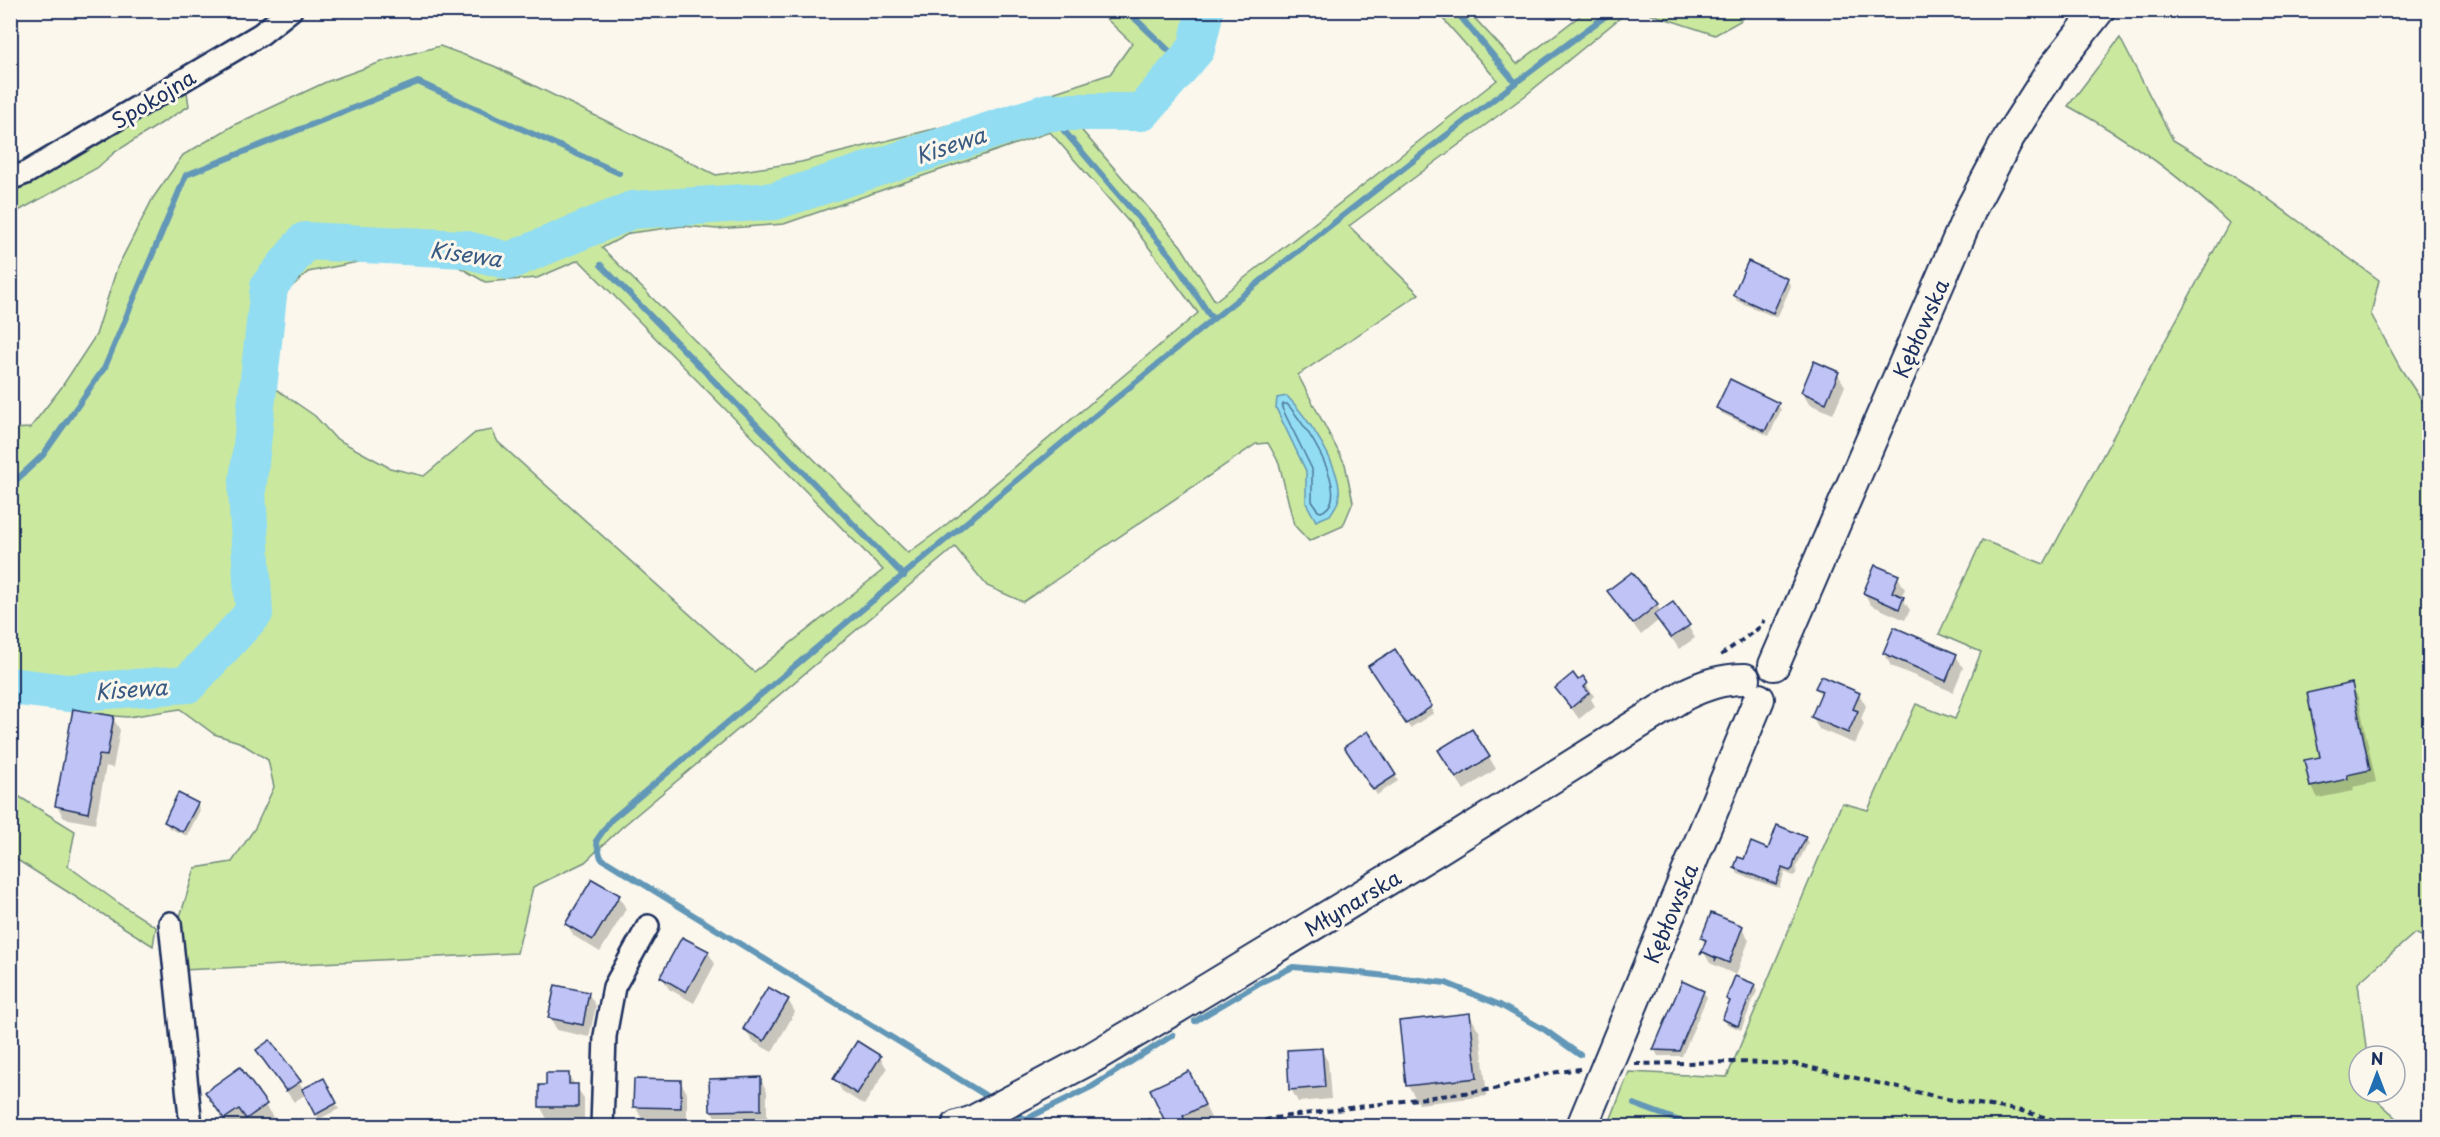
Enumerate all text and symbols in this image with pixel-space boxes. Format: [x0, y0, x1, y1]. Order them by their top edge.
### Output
street label: Spokojna [105, 60, 201, 136]
water label: Kisewa [911, 117, 991, 171]
water label: Kisewa [428, 232, 505, 275]
street label: Kębłowska [1884, 273, 1956, 383]
water label: Kisewa [94, 669, 169, 707]
street label: Kębłowska [1635, 858, 1705, 968]
street label: Młynarska [1298, 861, 1406, 943]
north arrow [2347, 1044, 2407, 1104]
text: N [2371, 1046, 2383, 1070]

